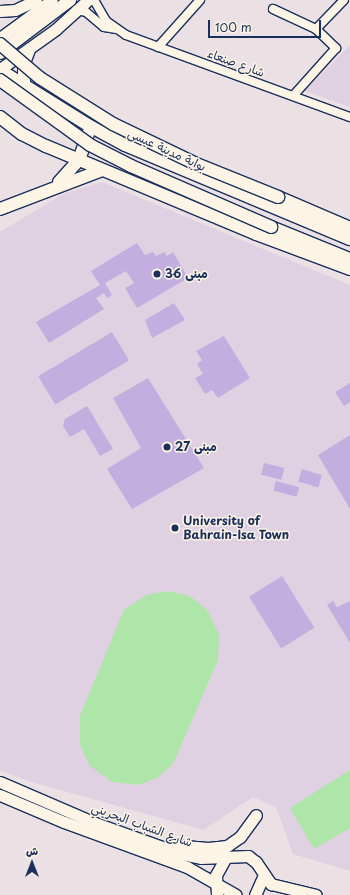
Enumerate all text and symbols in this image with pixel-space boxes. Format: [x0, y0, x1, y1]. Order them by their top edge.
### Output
scale bar [210, 12, 323, 38]
text: 100 m [215, 18, 252, 36]
street label: شارع صنعاء [206, 46, 266, 80]
street label: بوابة مدينة عيسى [126, 126, 208, 174]
place label: مبنى 36 [165, 267, 208, 281]
marker: مبنى 36 [152, 269, 162, 279]
place label: مبنى 27 [175, 440, 217, 454]
marker: مبنى 27 [162, 442, 172, 452]
place label: University of Bahrain-Isa Town [183, 514, 290, 542]
marker: University of Bahrain-Isa Town [170, 523, 180, 533]
street label: شارع الشباب البحريني [90, 800, 194, 850]
text: ش [26, 842, 38, 859]
north arrow [12, 843, 52, 883]

